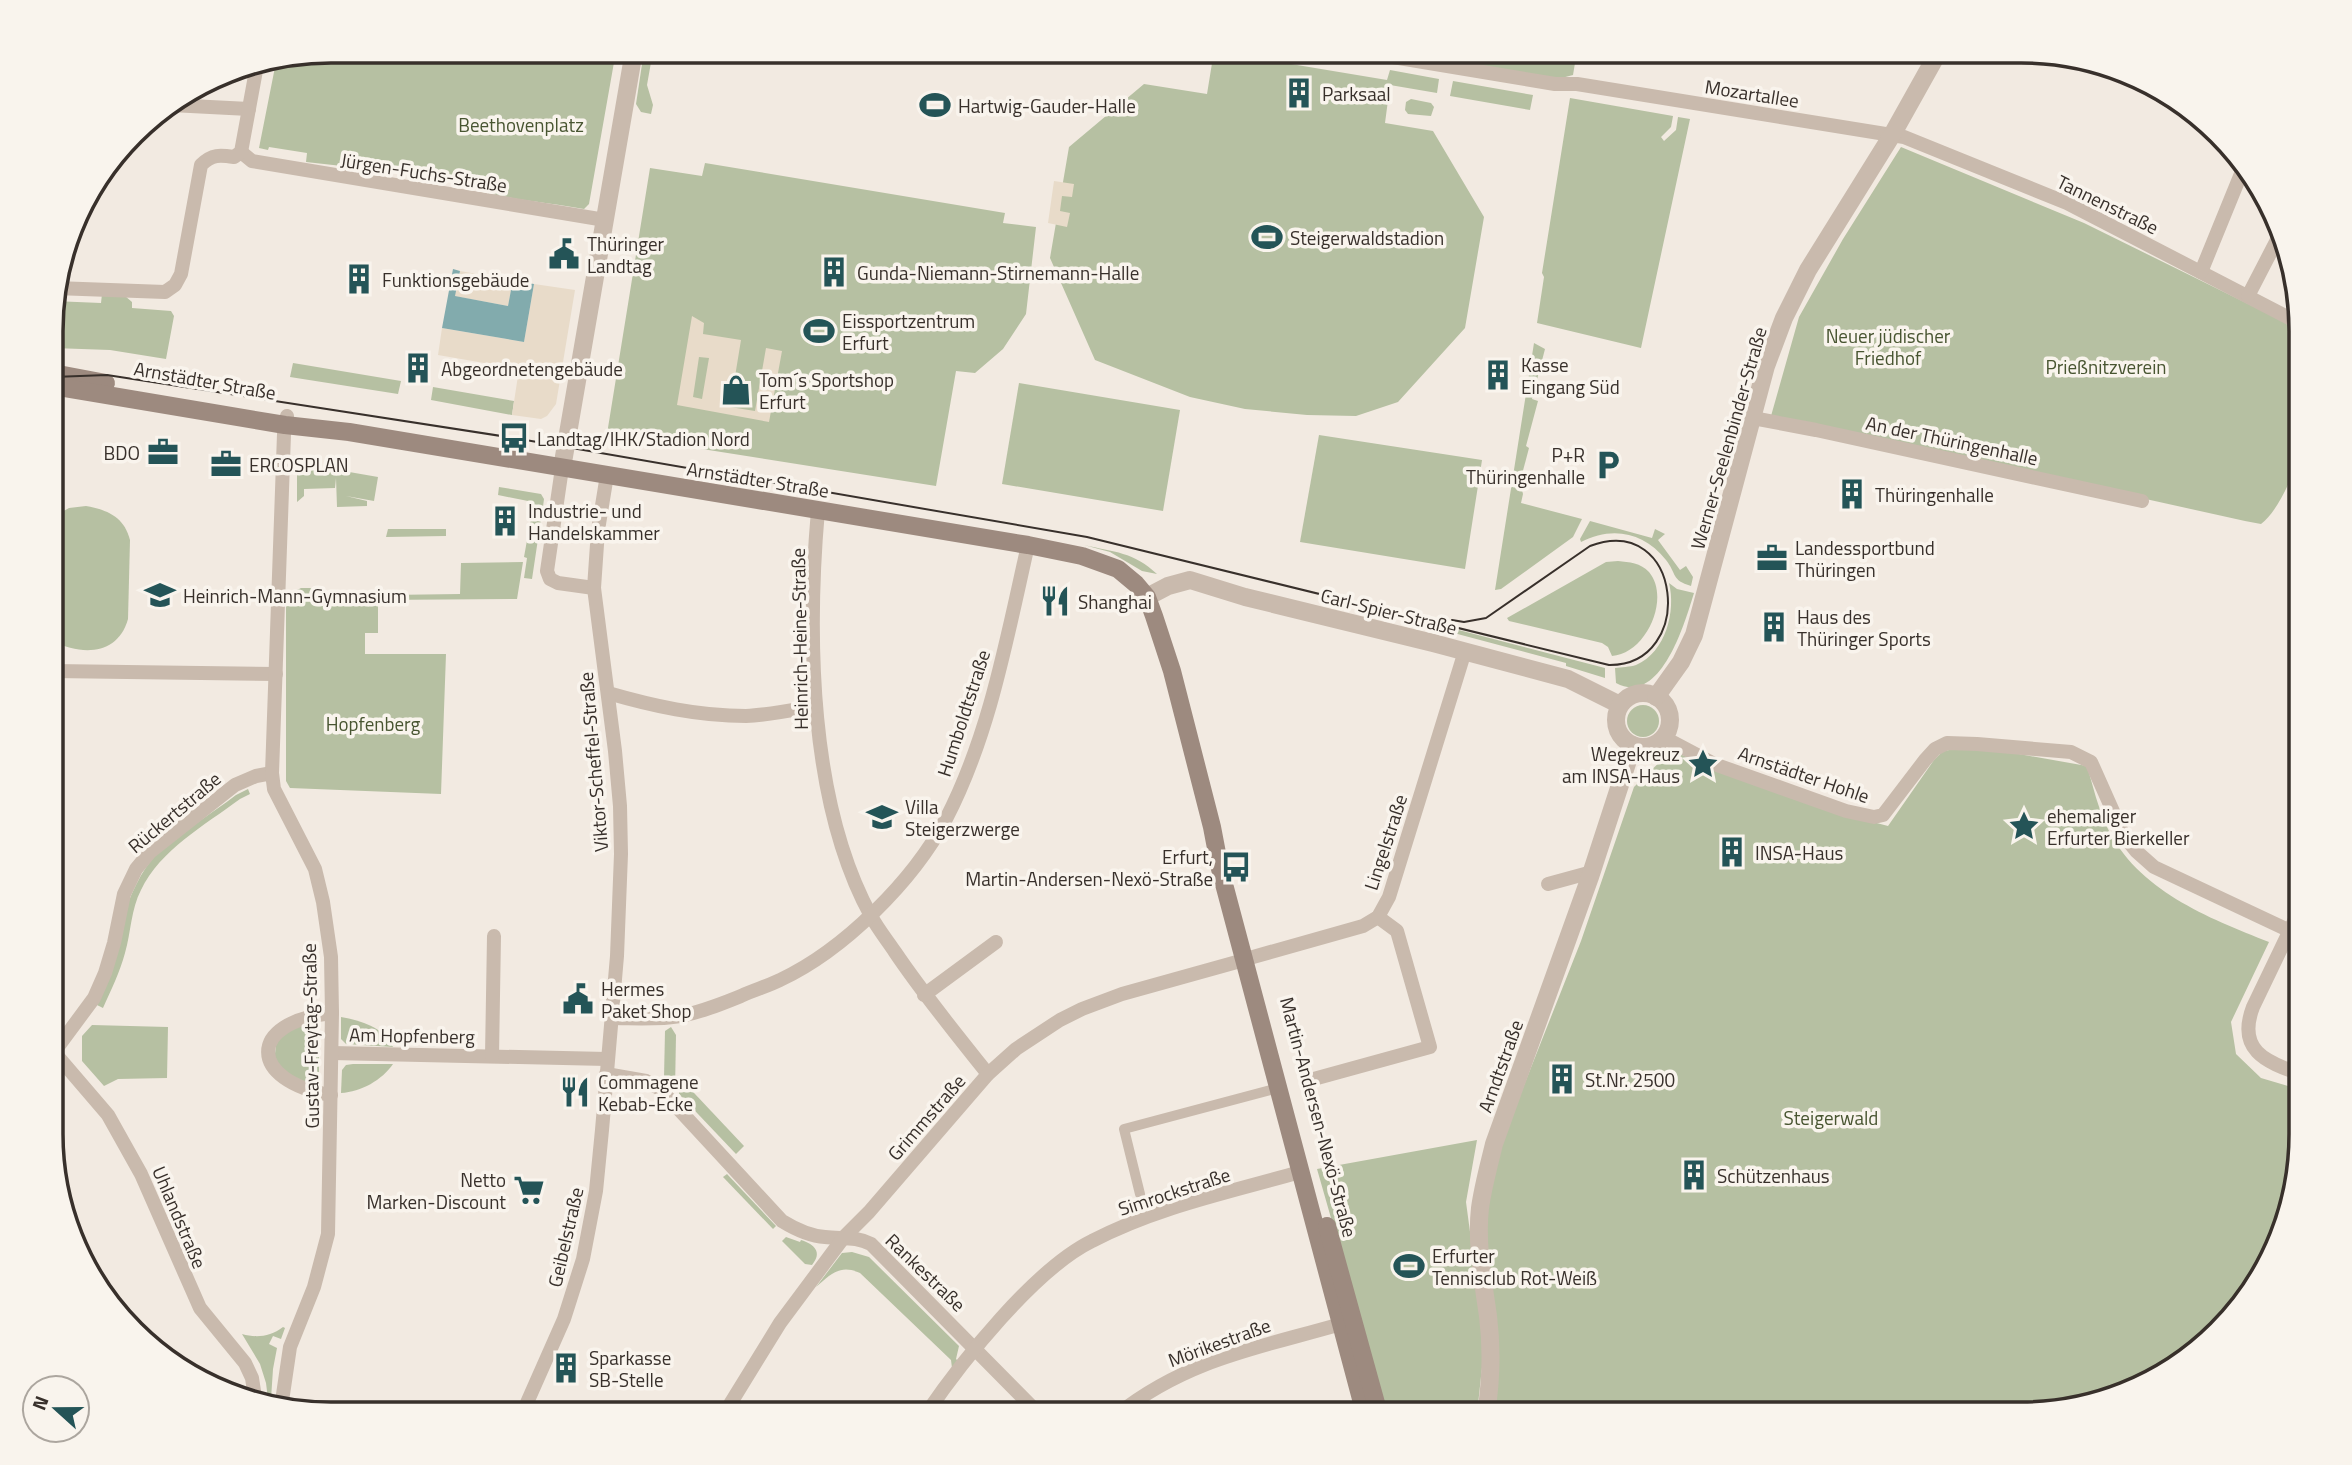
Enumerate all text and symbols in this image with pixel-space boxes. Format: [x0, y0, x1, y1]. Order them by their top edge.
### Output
street label: Mozartallee [1703, 71, 1801, 115]
building icon: Parksaal [1282, 76, 1316, 110]
place label: Parksaal [1322, 79, 1391, 108]
sports icon: Hartwig-Gauder-Halle [918, 88, 952, 122]
place label: Hartwig-Gauder-Halle [958, 91, 1136, 120]
park label: Beethovenplatz [458, 110, 584, 139]
street label: Jürgen-Fuchs-Straße [339, 145, 509, 199]
street label: Tannenstraße [2052, 167, 2164, 241]
sports icon: Steigerwaldstadion [1250, 220, 1284, 254]
place label: Steigerwaldstadion [1290, 223, 1444, 252]
place label: Thüringer Landtag [587, 229, 665, 280]
public building icon: Thüringer Landtag [547, 237, 581, 271]
building icon: Gunda-Niemann-Stirnemann-Halle [817, 255, 851, 289]
place label: Gunda-Niemann-Stirnemann-Halle [857, 258, 1139, 287]
building icon: Funktionsgebäude [342, 262, 376, 296]
place label: Funktionsgebäude [382, 265, 529, 294]
place label: Eissportzentrum Erfurt [842, 306, 975, 357]
sports icon: Eissportzentrum Erfurt [802, 314, 836, 348]
park label: Neuer jüdischer Friedhof [1826, 321, 1951, 372]
street label: Werner-Seelenbinder-Straße [1682, 323, 1774, 553]
place label: Kasse Eingang Süd [1521, 350, 1620, 401]
building icon: Abgeordnetengebäude [401, 351, 435, 385]
park label: Prießnitzverein [2045, 352, 2167, 381]
street label: Arnstädter Straße [132, 353, 278, 407]
place label: Abgeordnetengebäude [441, 354, 623, 383]
building icon: Kasse Eingang Süd [1481, 358, 1515, 392]
place label: Tom´s Sportshop Erfurt [759, 365, 894, 416]
shop icon: Tom´s Sportshop Erfurt [719, 373, 753, 407]
street label: An der Thüringenhalle [1863, 408, 2041, 472]
bus stop icon: Landtag/IHK/Stadion Nord [497, 421, 531, 455]
place label: Landtag/IHK/Stadion Nord [537, 424, 750, 453]
office icon: BDO [146, 435, 180, 469]
place label: BDO [104, 438, 140, 467]
place label: P+R Thüringenhalle [1466, 440, 1585, 491]
office icon: ERCOSPLAN [209, 447, 243, 481]
parking icon: P+R Thüringenhalle [1591, 448, 1625, 482]
place label: ERCOSPLAN [249, 450, 349, 479]
street label: Arnstädter Straße [685, 453, 831, 505]
building icon: Thüringenhalle [1835, 477, 1869, 511]
place label: Thüringenhalle [1875, 480, 1994, 509]
place label: Industrie- und Handelskammer [528, 496, 660, 547]
building icon: Industrie- und Handelskammer [488, 504, 522, 538]
place label: Landessportbund Thüringen [1795, 533, 1935, 584]
office icon: Landessportbund Thüringen [1755, 541, 1789, 575]
street label: Heinrich-Heine-Straße [783, 548, 815, 730]
school or university icon: Heinrich-Mann-Gymnasium [143, 578, 177, 612]
street label: Carl-Spier-Straße [1318, 580, 1460, 642]
place label: Heinrich-Mann-Gymnasium [183, 581, 407, 610]
restaurant icon: Shanghai [1038, 584, 1072, 618]
place label: Shanghai [1078, 587, 1152, 616]
place label: Haus des Thüringer Sports [1797, 602, 1931, 653]
building icon: Haus des Thüringer Sports [1757, 610, 1791, 644]
street label: Humboldtstraße [929, 646, 997, 780]
street label: Viktor-Scheffel-Straße [571, 671, 615, 853]
park label: Hopfenberg [326, 709, 420, 738]
street label: Arnstädter Hohle [1734, 738, 1874, 810]
place label: Wegekreuz am INSA-Haus [1562, 739, 1680, 790]
place icon: Wegekreuz am INSA-Haus [1686, 747, 1720, 781]
street label: Rückertstraße [121, 764, 227, 860]
street label: Lingelstraße [1356, 790, 1414, 894]
place label: Villa Steigerzwerge [905, 792, 1020, 843]
school or university icon: Villa Steigerzwerge [865, 800, 899, 834]
place label: ehemaliger Erfurter Bierkeller [2047, 801, 2190, 852]
place icon: ehemaliger Erfurter Bierkeller [2007, 809, 2041, 843]
building icon: INSA-Haus [1715, 835, 1749, 869]
place label: INSA-Haus [1755, 838, 1844, 867]
place label: Erfurt, Martin-Andersen-Nexö-Straße [965, 842, 1213, 893]
bus stop icon: Erfurt, Martin-Andersen-Nexö-Straße [1219, 850, 1253, 884]
street label: Gustav-Freytag-Straße [294, 943, 326, 1129]
place label: Hermes Paket Shop [601, 974, 691, 1025]
public building icon: Hermes Paket Shop [561, 982, 595, 1016]
street label: Martin-Andersen-Nexö-Straße [1273, 994, 1365, 1240]
street label: Arndtstraße [1470, 1016, 1530, 1116]
street label: Am Hopfenberg [349, 1019, 475, 1051]
building icon: St.Nr. 2500 [1545, 1062, 1579, 1096]
place label: St.Nr. 2500 [1585, 1065, 1675, 1094]
place label: Commagene Kebab-Ecke [598, 1067, 699, 1118]
street label: Grimmstraße [880, 1067, 972, 1167]
restaurant icon: Commagene Kebab-Ecke [558, 1075, 592, 1109]
park label: Steigerwald [1784, 1103, 1878, 1132]
building icon: Schützenhaus [1677, 1158, 1711, 1192]
street label: Simrockstraße [1114, 1159, 1234, 1223]
street label: Uhlandstraße [145, 1161, 215, 1273]
place label: Schützenhaus [1717, 1161, 1830, 1190]
place label: Netto Marken-Discount [367, 1165, 506, 1216]
supermarket icon: Netto Marken-Discount [512, 1173, 546, 1207]
street label: Geibelstraße [539, 1184, 591, 1290]
street label: Rankestraße [879, 1226, 973, 1318]
place label: Erfurter Tennisclub Rot-Weiß [1432, 1241, 1597, 1292]
sports icon: Erfurter Tennisclub Rot-Weiß [1392, 1249, 1426, 1283]
street label: Mörikestraße [1164, 1310, 1274, 1374]
place label: Sparkasse SB-Stelle [589, 1343, 671, 1394]
building icon: Sparkasse SB-Stelle [549, 1351, 583, 1385]
north arrow [21, 1374, 91, 1444]
text: N [24, 1391, 56, 1414]

